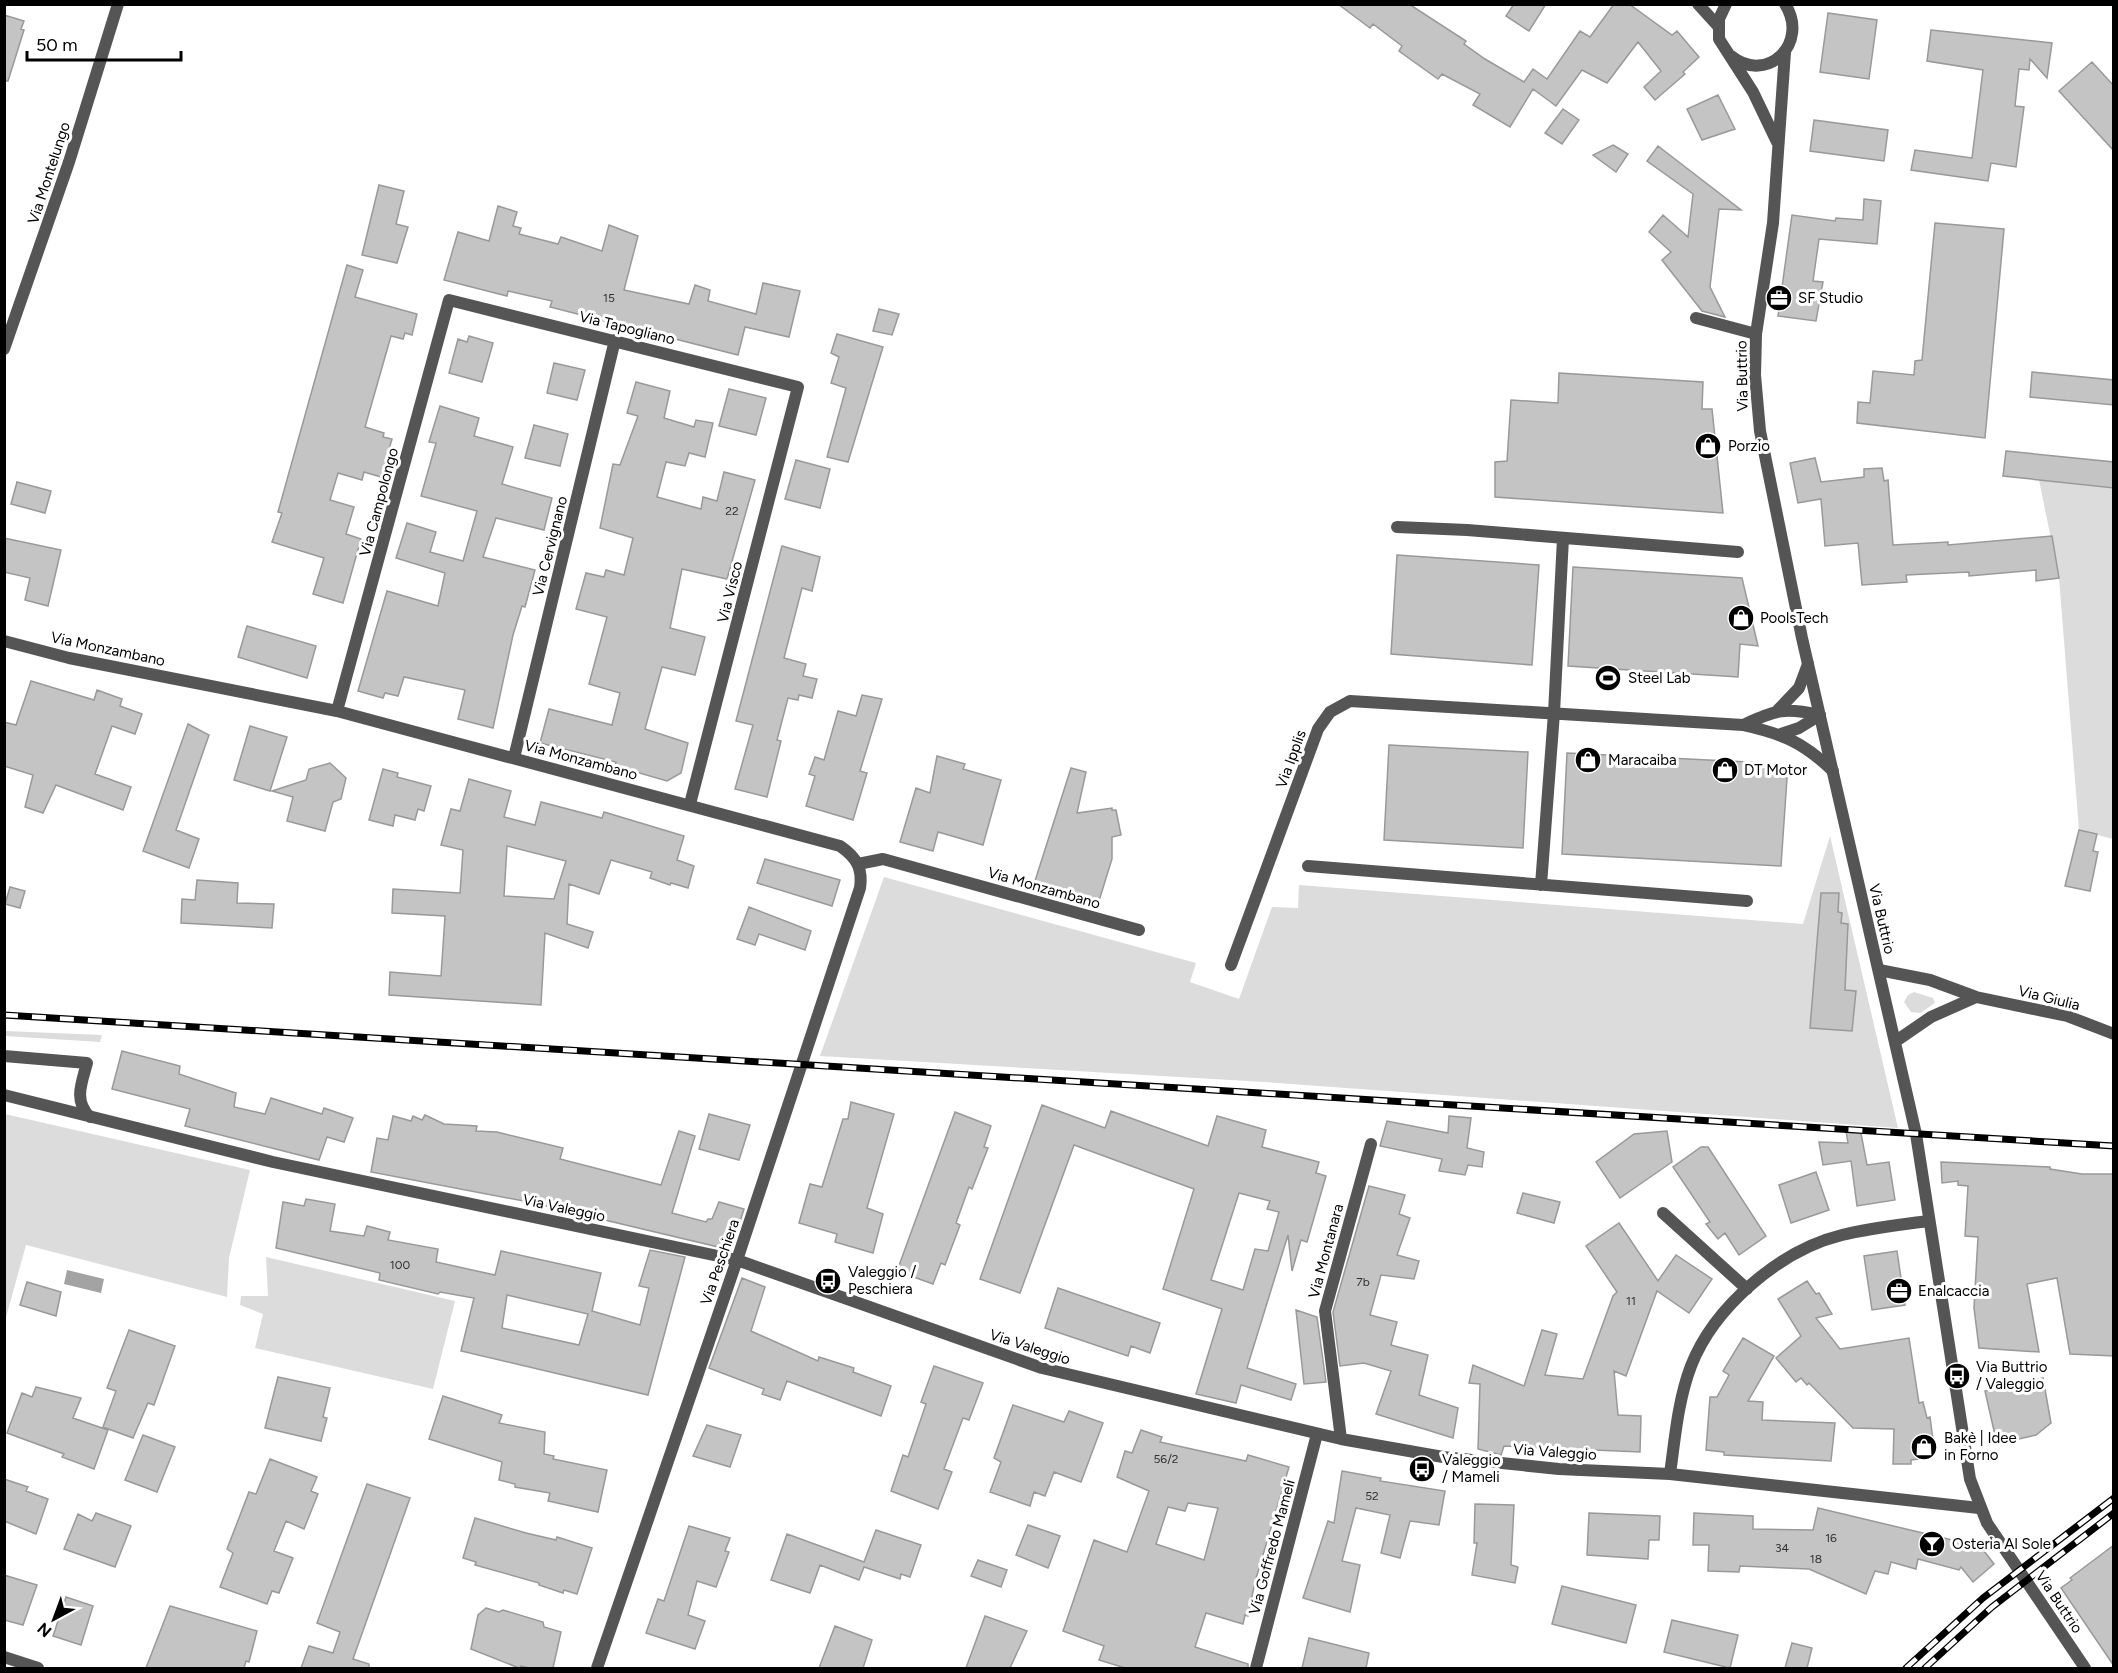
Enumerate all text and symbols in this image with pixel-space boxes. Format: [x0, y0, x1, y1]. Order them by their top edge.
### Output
scale bar [27, 24, 182, 62]
text: 50 m [36, 34, 78, 56]
street label: Via Montelungo [24, 119, 74, 226]
office icon: SF Studio [1764, 283, 1794, 313]
place label: SF Studio [1798, 289, 1864, 307]
house number: 15 [603, 291, 615, 305]
street label: Via Tapogliano [577, 307, 677, 349]
street label: Via Buttrio [1732, 340, 1752, 412]
shop icon: Porzio [1693, 431, 1723, 461]
place label: Porzio [1728, 437, 1770, 455]
street label: Via Campolongo [356, 445, 402, 558]
street label: Via Cervignano [529, 494, 571, 598]
house number: 22 [725, 504, 739, 518]
street label: Via Visco [714, 559, 746, 625]
shop icon: PoolsTech [1726, 603, 1756, 633]
place label: PoolsTech [1760, 609, 1828, 627]
street label: Via Monzambano [49, 628, 167, 670]
sports icon: Steel Lab [1593, 663, 1623, 693]
place label: Steel Lab [1628, 669, 1691, 687]
street label: Via Ipplis [1272, 727, 1310, 791]
street label: Via Monzambano [523, 736, 640, 784]
shop icon: Maracaiba [1573, 745, 1603, 775]
place label: Maracaiba [1608, 751, 1677, 769]
shop icon: DT Motor [1710, 755, 1740, 785]
place label: DT Motor [1744, 761, 1807, 779]
street label: Via Monzambano [986, 863, 1103, 913]
street label: Via Buttrio [1865, 882, 1899, 956]
street label: Via Giulia [2016, 982, 2082, 1014]
street label: Via Valeggio [521, 1190, 607, 1226]
street label: Via Montanara [1305, 1202, 1347, 1300]
street label: Via Peschiera [697, 1217, 743, 1307]
house number: 100 [390, 1258, 410, 1272]
place label: Valeggio / Peschiera [848, 1263, 916, 1298]
bus stop icon: Valeggio / Peschiera [813, 1266, 843, 1296]
house number: 7b [1356, 1275, 1370, 1289]
office icon: Enalcaccia [1884, 1276, 1914, 1306]
place label: Enalcaccia [1918, 1282, 1989, 1300]
house number: 11 [1626, 1294, 1636, 1308]
street label: Via Valeggio [987, 1325, 1073, 1369]
place label: Via Buttrio / Valeggio [1976, 1358, 2048, 1393]
bus stop icon: Via Buttrio / Valeggio [1942, 1361, 1972, 1391]
place label: Bakè | Idee in Forno [1944, 1429, 2017, 1464]
shop icon: Bakè | Idee in Forno [1909, 1432, 1939, 1462]
street label: Via Valeggio [1512, 1440, 1598, 1464]
place label: Valeggio / Mameli [1442, 1451, 1501, 1486]
house number: 56/2 [1153, 1452, 1179, 1466]
bus stop icon: Valeggio / Mameli [1407, 1454, 1437, 1484]
street label: Via Goffredo Mameli [1245, 1478, 1299, 1616]
house number: 52 [1365, 1489, 1379, 1503]
bar icon: Osteria Al Sole [1917, 1529, 1947, 1559]
house number: 16 [1825, 1531, 1837, 1545]
place label: Osteria Al Sole [1952, 1535, 2051, 1553]
house number: 34 [1775, 1541, 1790, 1555]
house number: 18 [1810, 1552, 1822, 1566]
street label: Via Buttrio [2032, 1567, 2087, 1637]
north arrow [24, 1589, 84, 1649]
text: N [34, 1619, 55, 1641]

